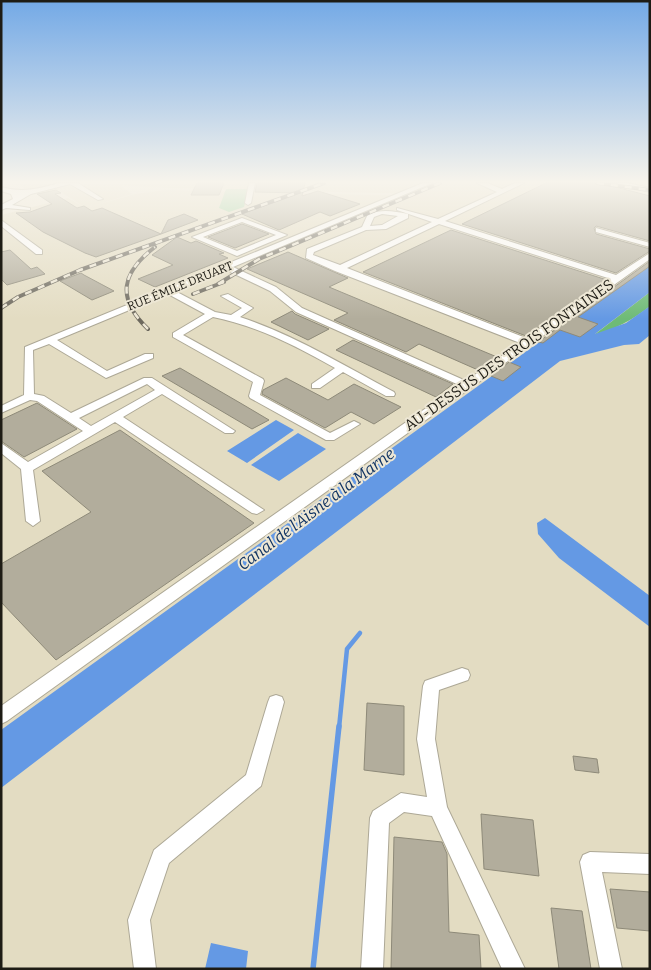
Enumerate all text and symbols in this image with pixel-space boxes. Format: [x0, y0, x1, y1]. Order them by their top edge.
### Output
street label: RUE ÉMILE DRUART [125, 257, 235, 314]
street label: AU-DESSUS DES TROIS FONTAINES [401, 275, 617, 435]
water label: Canal de l'Aisne à la Marne [234, 444, 398, 574]

